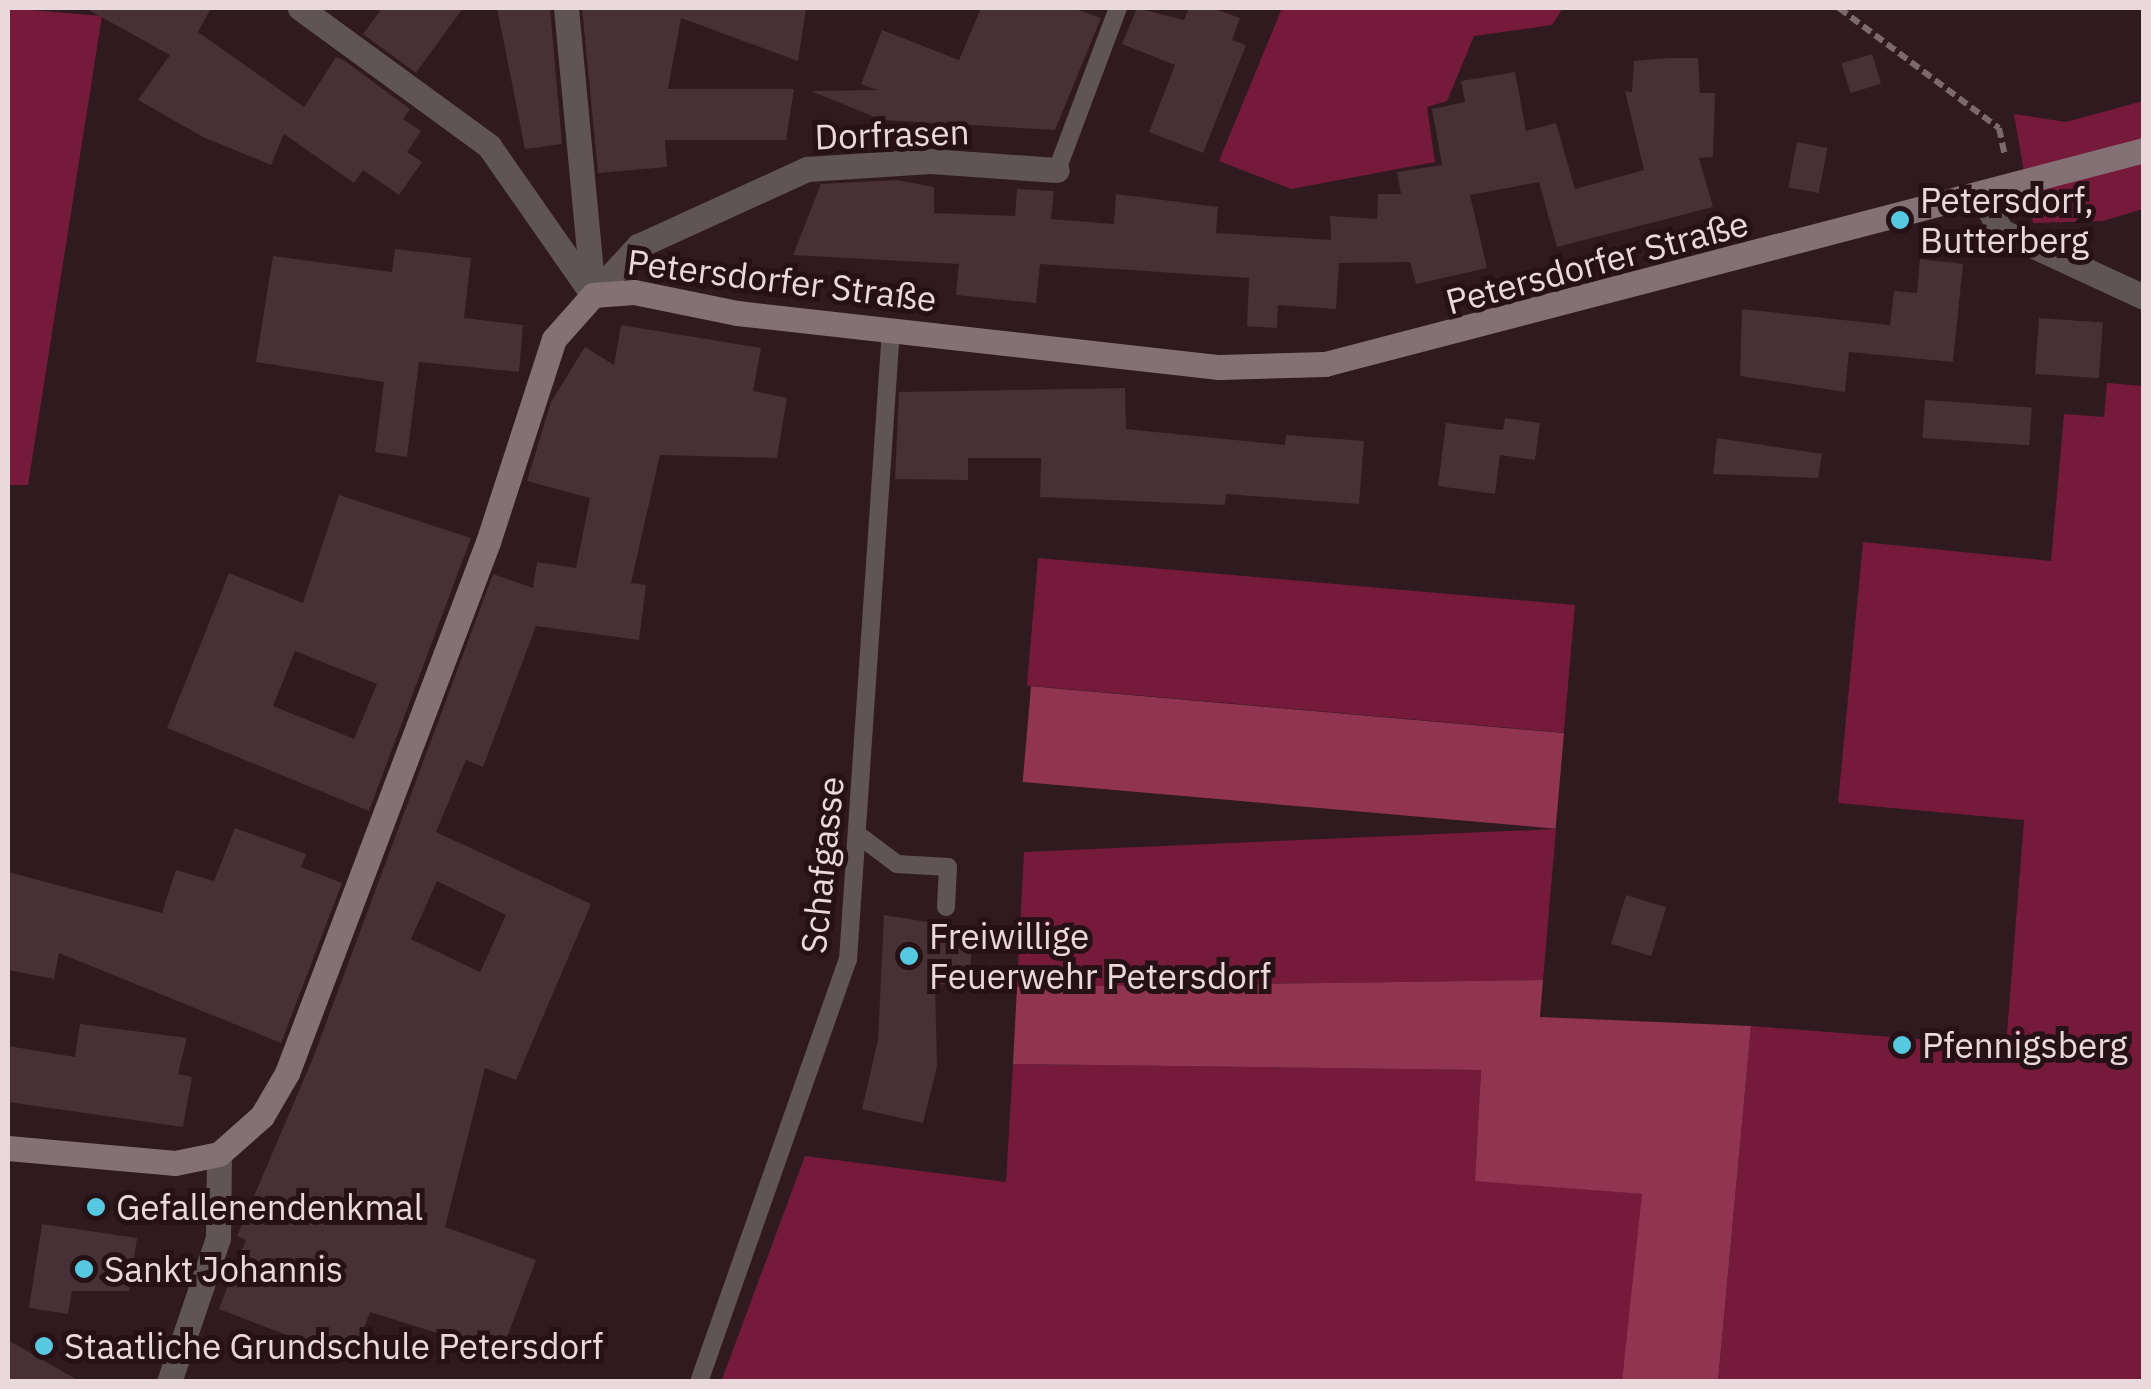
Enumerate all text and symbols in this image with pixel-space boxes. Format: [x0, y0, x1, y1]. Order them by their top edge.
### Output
street label: Dorfrasen [814, 110, 970, 158]
place label: Petersdorf, Butterberg [1920, 179, 2094, 261]
street label: Petersdorfer Straße [1441, 201, 1753, 323]
marker: Petersdorf, Butterberg [1889, 209, 1911, 231]
street label: Petersdorfer Straße [625, 240, 939, 320]
street label: Schafgasse [792, 774, 852, 956]
place label: Freiwillige Feuerwehr Petersdorf [929, 915, 1271, 997]
marker: Freiwillige Feuerwehr Petersdorf [898, 945, 920, 967]
place label: Pfennigsberg [1922, 1024, 2128, 1066]
marker: Pfennigsberg [1891, 1034, 1913, 1056]
place label: Gefallenendenkmal [116, 1186, 423, 1228]
marker: Gefallenendenkmal [85, 1196, 107, 1218]
place label: Sankt Johannis [104, 1248, 343, 1290]
marker: Sankt Johannis [73, 1258, 95, 1280]
place label: Staatliche Grundschule Petersdorf [64, 1325, 603, 1367]
marker: Staatliche Grundschule Petersdorf [33, 1335, 55, 1357]

